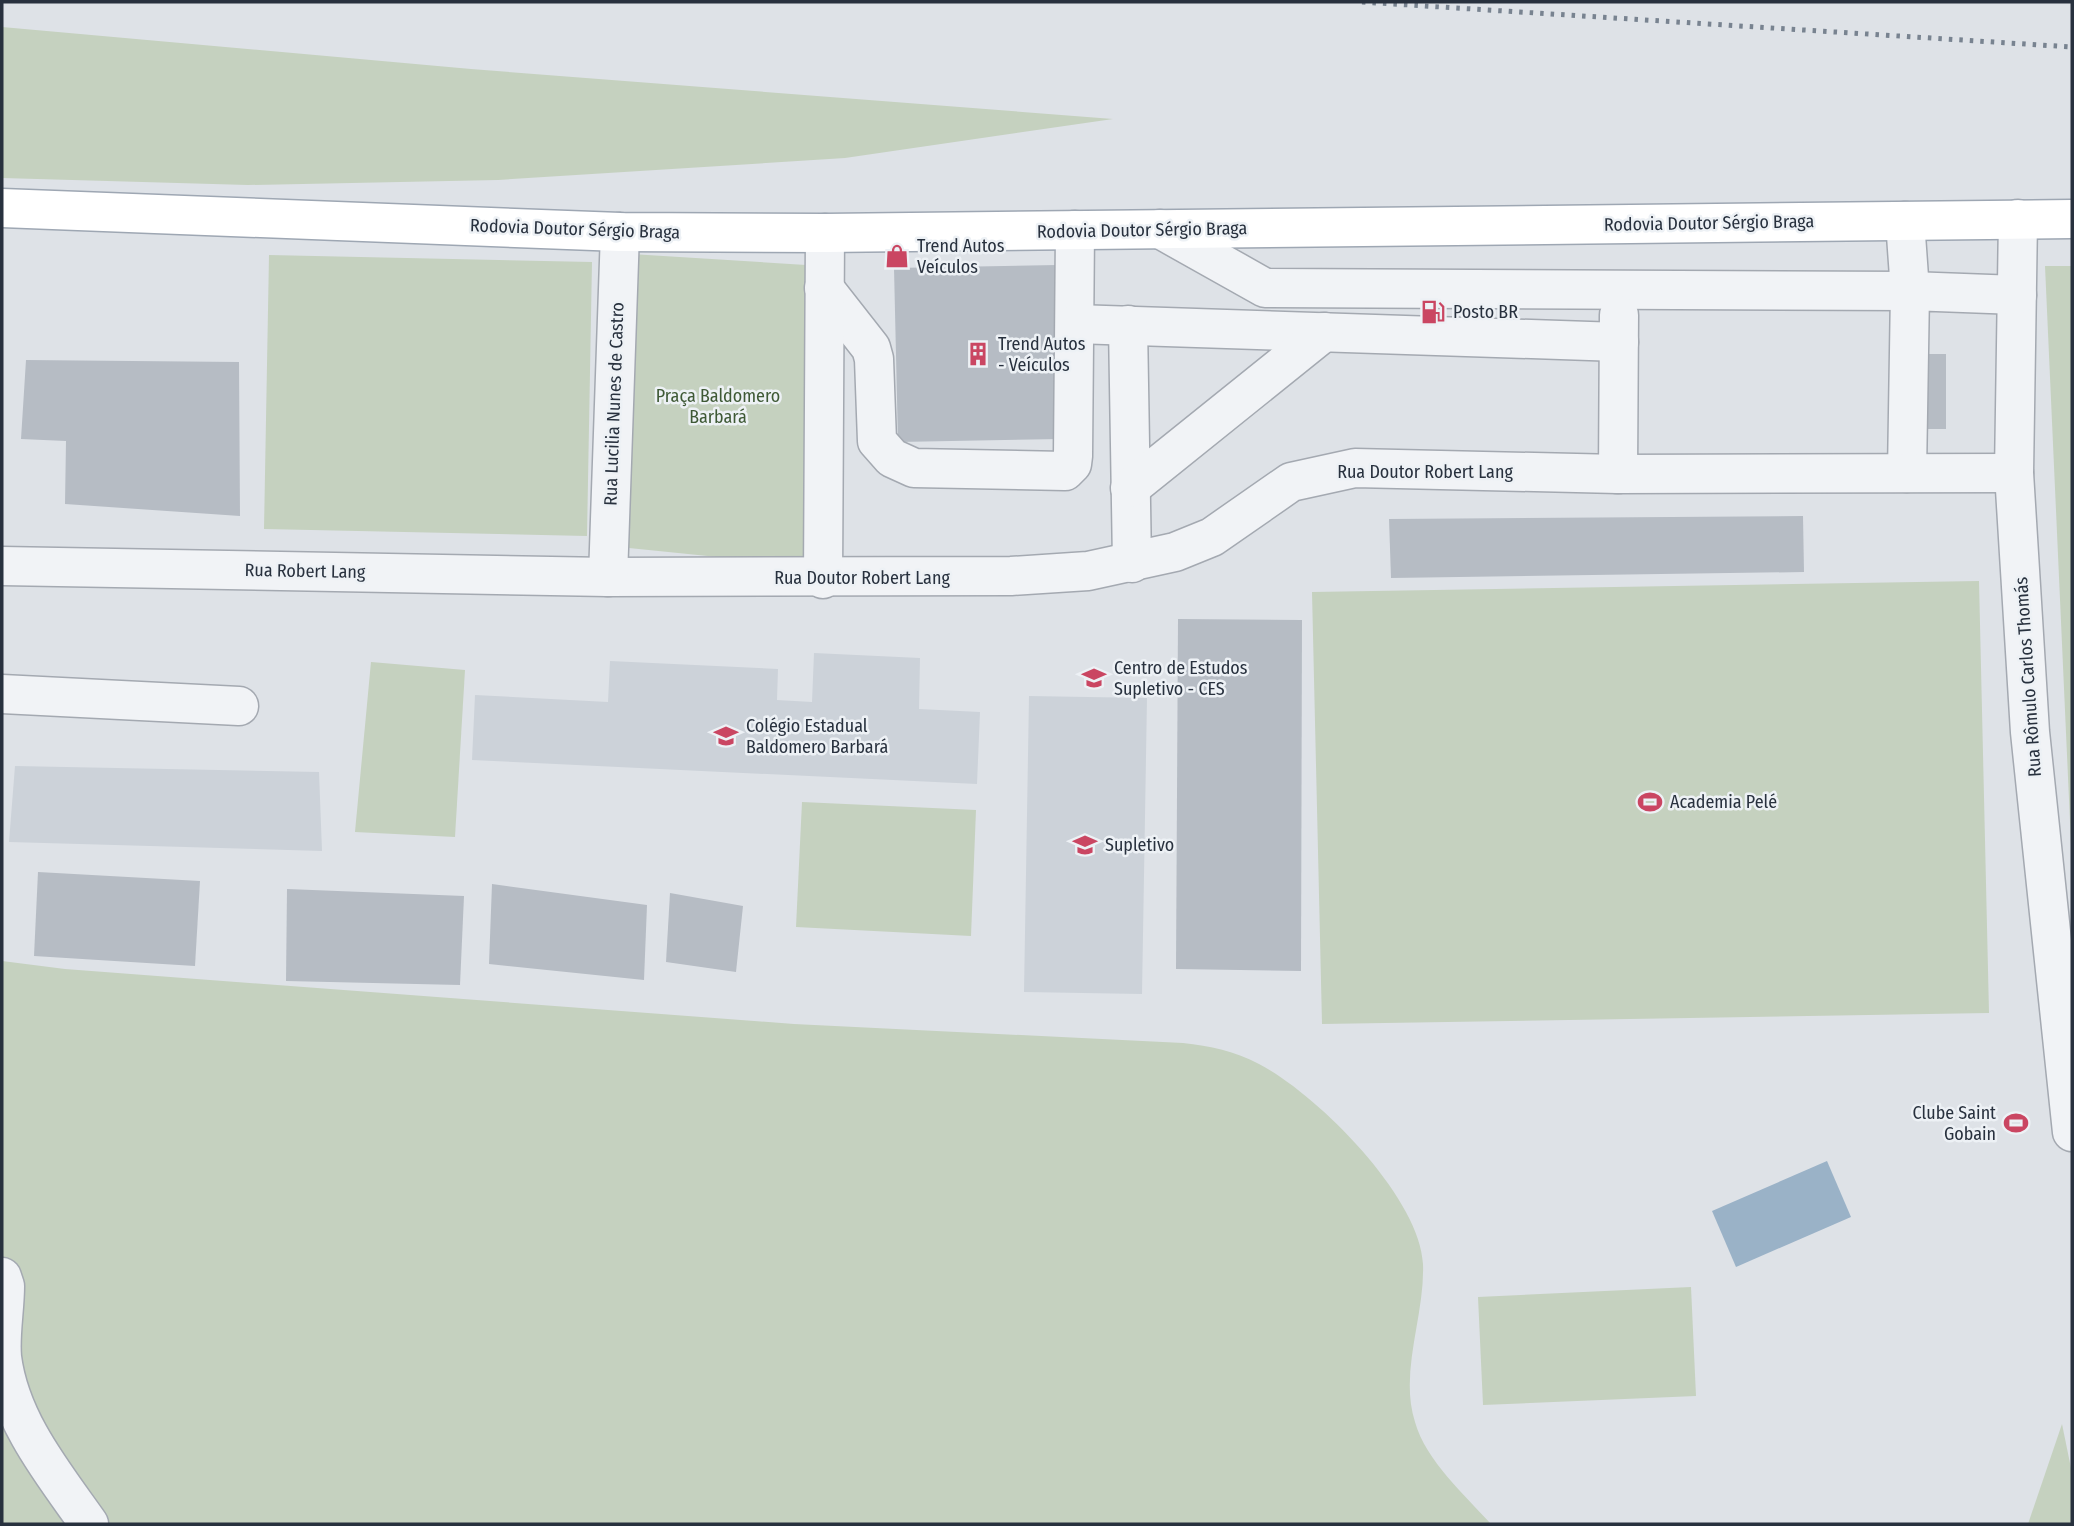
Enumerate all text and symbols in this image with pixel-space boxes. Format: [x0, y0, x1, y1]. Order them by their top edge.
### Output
street label: Rodovia Doutor Sérgio Braga [1604, 210, 1814, 236]
street label: Rodovia Doutor Sérgio Braga [470, 214, 681, 244]
street label: Rodovia Doutor Sérgio Braga [1037, 217, 1247, 243]
place label: Trend Autos Veículos [917, 235, 1005, 278]
shop icon: Trend Autos Veículos [883, 242, 911, 270]
fuel station icon: Posto BR [1419, 298, 1447, 326]
place label: Posto BR [1453, 301, 1518, 323]
street label: Rua Lucilia Nunes de Castro [599, 302, 629, 506]
place label: Trend Autos - Veículos [998, 333, 1086, 376]
building icon: Trend Autos - Veículos [964, 340, 992, 368]
park label: Praça Baldomero Barbará [656, 385, 780, 428]
street label: Rua Doutor Robert Lang [1337, 461, 1513, 483]
street label: Rua Robert Lang [244, 559, 366, 583]
street label: Rua Doutor Robert Lang [774, 567, 950, 589]
street label: Rua Rômulo Carlos Thomás [2010, 576, 2046, 778]
place label: Centro de Estudos Supletivo - CES [1114, 657, 1248, 700]
school or university icon: Centro de Estudos Supletivo - CES [1080, 664, 1108, 692]
place label: Colégio Estadual Baldomero Barbará [746, 715, 888, 758]
school or university icon: Colégio Estadual Baldomero Barbará [712, 722, 740, 750]
sports icon: Academia Pelé [1636, 788, 1664, 816]
place label: Academia Pelé [1670, 791, 1777, 813]
school or university icon: Supletivo [1071, 831, 1099, 859]
place label: Supletivo [1105, 834, 1174, 856]
place label: Clube Saint Gobain [1913, 1102, 1996, 1145]
sports icon: Clube Saint Gobain [2002, 1109, 2030, 1137]

